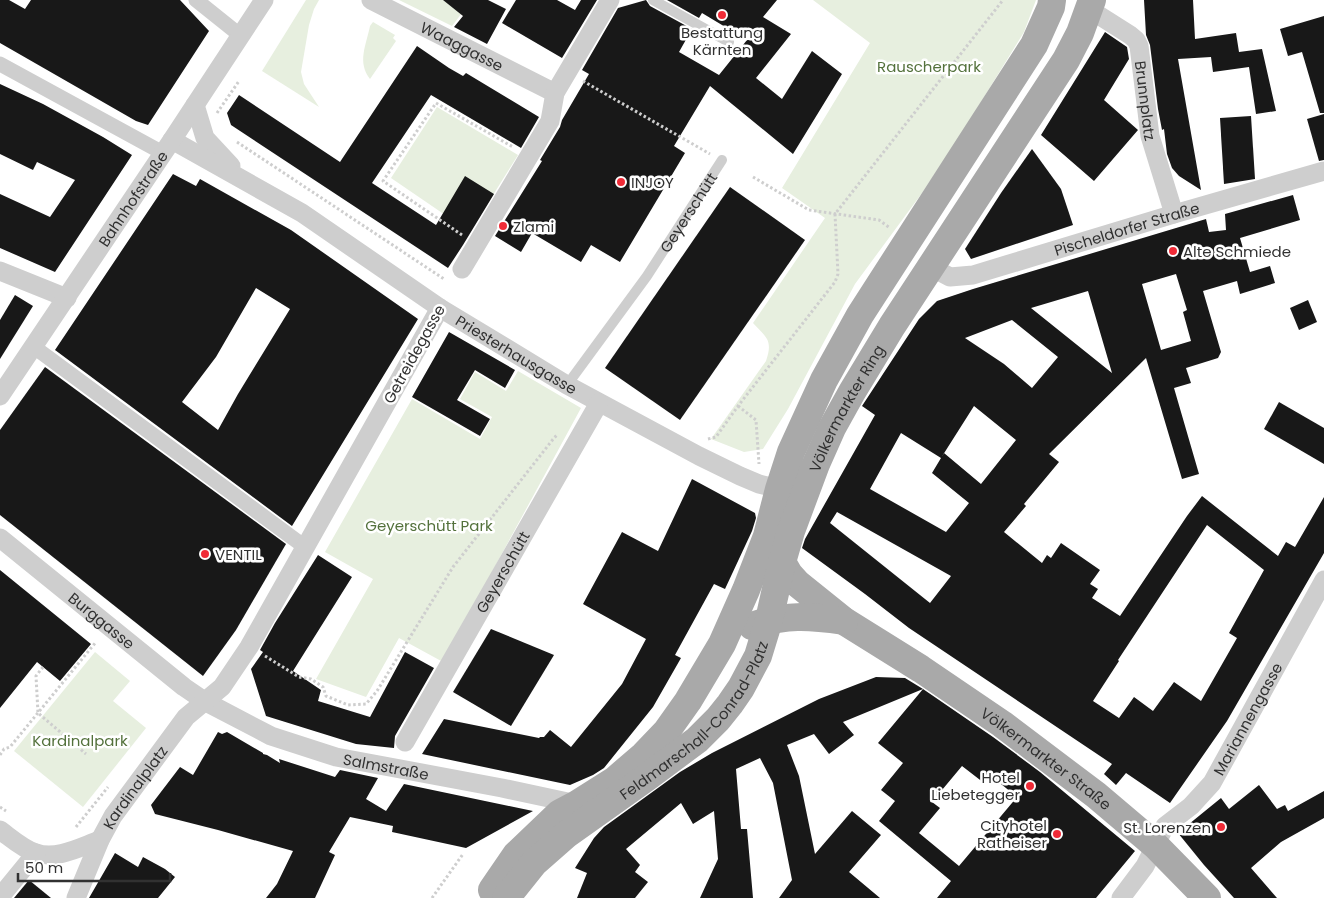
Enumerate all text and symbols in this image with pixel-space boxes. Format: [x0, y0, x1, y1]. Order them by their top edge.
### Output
marker: Bestattung Kärnten [716, 9, 728, 21]
street label: Waaggasse [417, 16, 507, 76]
place label: Bestattung Kärnten [681, 22, 763, 60]
park label: Rauscherpark [877, 56, 981, 77]
street label: Brunnplatz [1130, 60, 1161, 143]
street label: Bahnhofstraße [93, 146, 172, 251]
street label: Geyerschütt [655, 168, 722, 256]
place label: INJOY [631, 172, 674, 193]
marker: INJOY [615, 176, 627, 188]
street label: Pischeldorfer Straße [1051, 197, 1202, 260]
place label: Zlami [513, 216, 554, 237]
marker: Zlami [497, 220, 509, 232]
place label: Alte Schmiede [1183, 241, 1291, 262]
marker: Alte Schmiede [1167, 245, 1179, 257]
street label: Getreidegasse [378, 301, 450, 407]
street label: Priesterhausgasse [452, 310, 581, 399]
street label: Völkermarkter Ring [803, 341, 889, 475]
park label: Geyerschütt Park [365, 515, 493, 536]
street label: Geyerschütt [471, 527, 534, 617]
place label: VENTIL [215, 544, 262, 565]
marker: VENTIL [199, 548, 211, 560]
street label: Burggasse [64, 587, 139, 654]
street label: Feldmarschall-Conrad-Platz [615, 638, 773, 804]
street label: Mariannengasse [1208, 659, 1287, 779]
street label: Völkermarkter Straße [977, 702, 1116, 814]
park label: Kardinalpark [32, 730, 128, 751]
street label: Kardinalplatz [97, 741, 172, 833]
street label: Salmstraße [342, 748, 431, 785]
place label: Hotel Liebetegger [931, 767, 1020, 805]
marker: Hotel Liebetegger [1024, 780, 1036, 792]
place label: Cityhotel Ratheiser [977, 815, 1047, 853]
place label: St. Lorenzen [1123, 817, 1211, 838]
marker: St. Lorenzen [1215, 821, 1227, 833]
marker: Cityhotel Ratheiser [1051, 828, 1063, 840]
scale bar [18, 850, 170, 882]
text: 50 m [25, 857, 63, 878]

